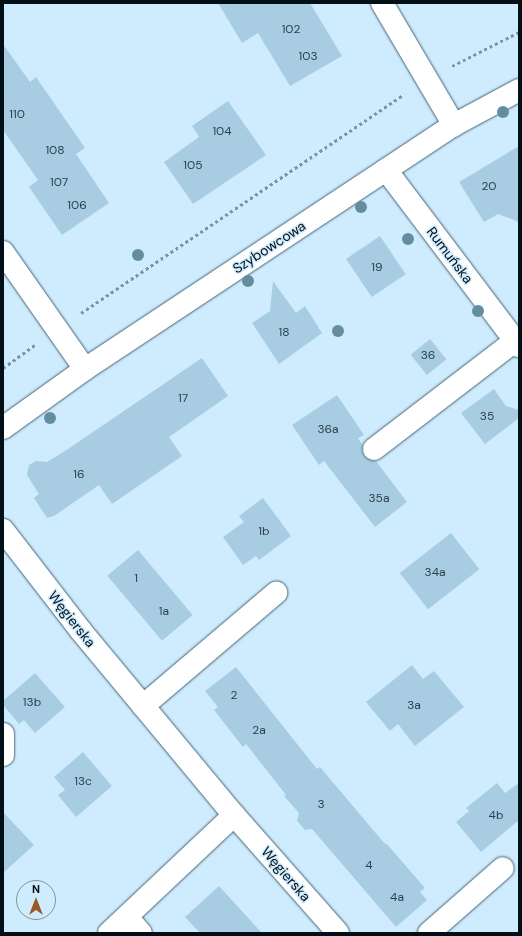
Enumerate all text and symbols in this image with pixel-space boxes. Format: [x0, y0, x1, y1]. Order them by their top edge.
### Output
house number: 102 [282, 23, 300, 37]
house number: 103 [298, 50, 318, 64]
house number: 110 [9, 108, 25, 122]
house number: 104 [212, 125, 232, 139]
house number: 108 [45, 144, 65, 158]
house number: 105 [183, 159, 203, 173]
house number: 107 [50, 176, 68, 190]
house number: 20 [482, 180, 496, 194]
house number: 106 [67, 199, 87, 213]
street label: Szybowcowa [229, 217, 309, 277]
street label: Rumuńska [423, 223, 477, 287]
house number: 19 [371, 261, 383, 275]
house number: 18 [278, 326, 290, 340]
house number: 36 [421, 349, 435, 363]
house number: 17 [178, 392, 188, 406]
house number: 35 [480, 410, 494, 424]
house number: 36a [317, 423, 339, 437]
house number: 16 [73, 468, 85, 482]
house number: 35a [369, 492, 389, 506]
house number: 1b [258, 525, 270, 539]
house number: 34a [425, 566, 445, 580]
house number: 1 [134, 572, 138, 586]
street label: Węgierska [45, 588, 99, 650]
house number: 1a [159, 605, 169, 619]
house number: 2 [231, 689, 237, 703]
house number: 13b [23, 696, 41, 710]
house number: 3a [407, 699, 421, 713]
house number: 2a [252, 724, 266, 738]
house number: 13c [74, 775, 92, 789]
house number: 3 [317, 798, 325, 812]
house number: 4b [489, 809, 503, 823]
street label: Węgierska [258, 843, 314, 905]
house number: 4 [365, 859, 373, 873]
north arrow [16, 880, 56, 920]
text: N [32, 882, 40, 896]
house number: 4a [390, 891, 404, 905]

